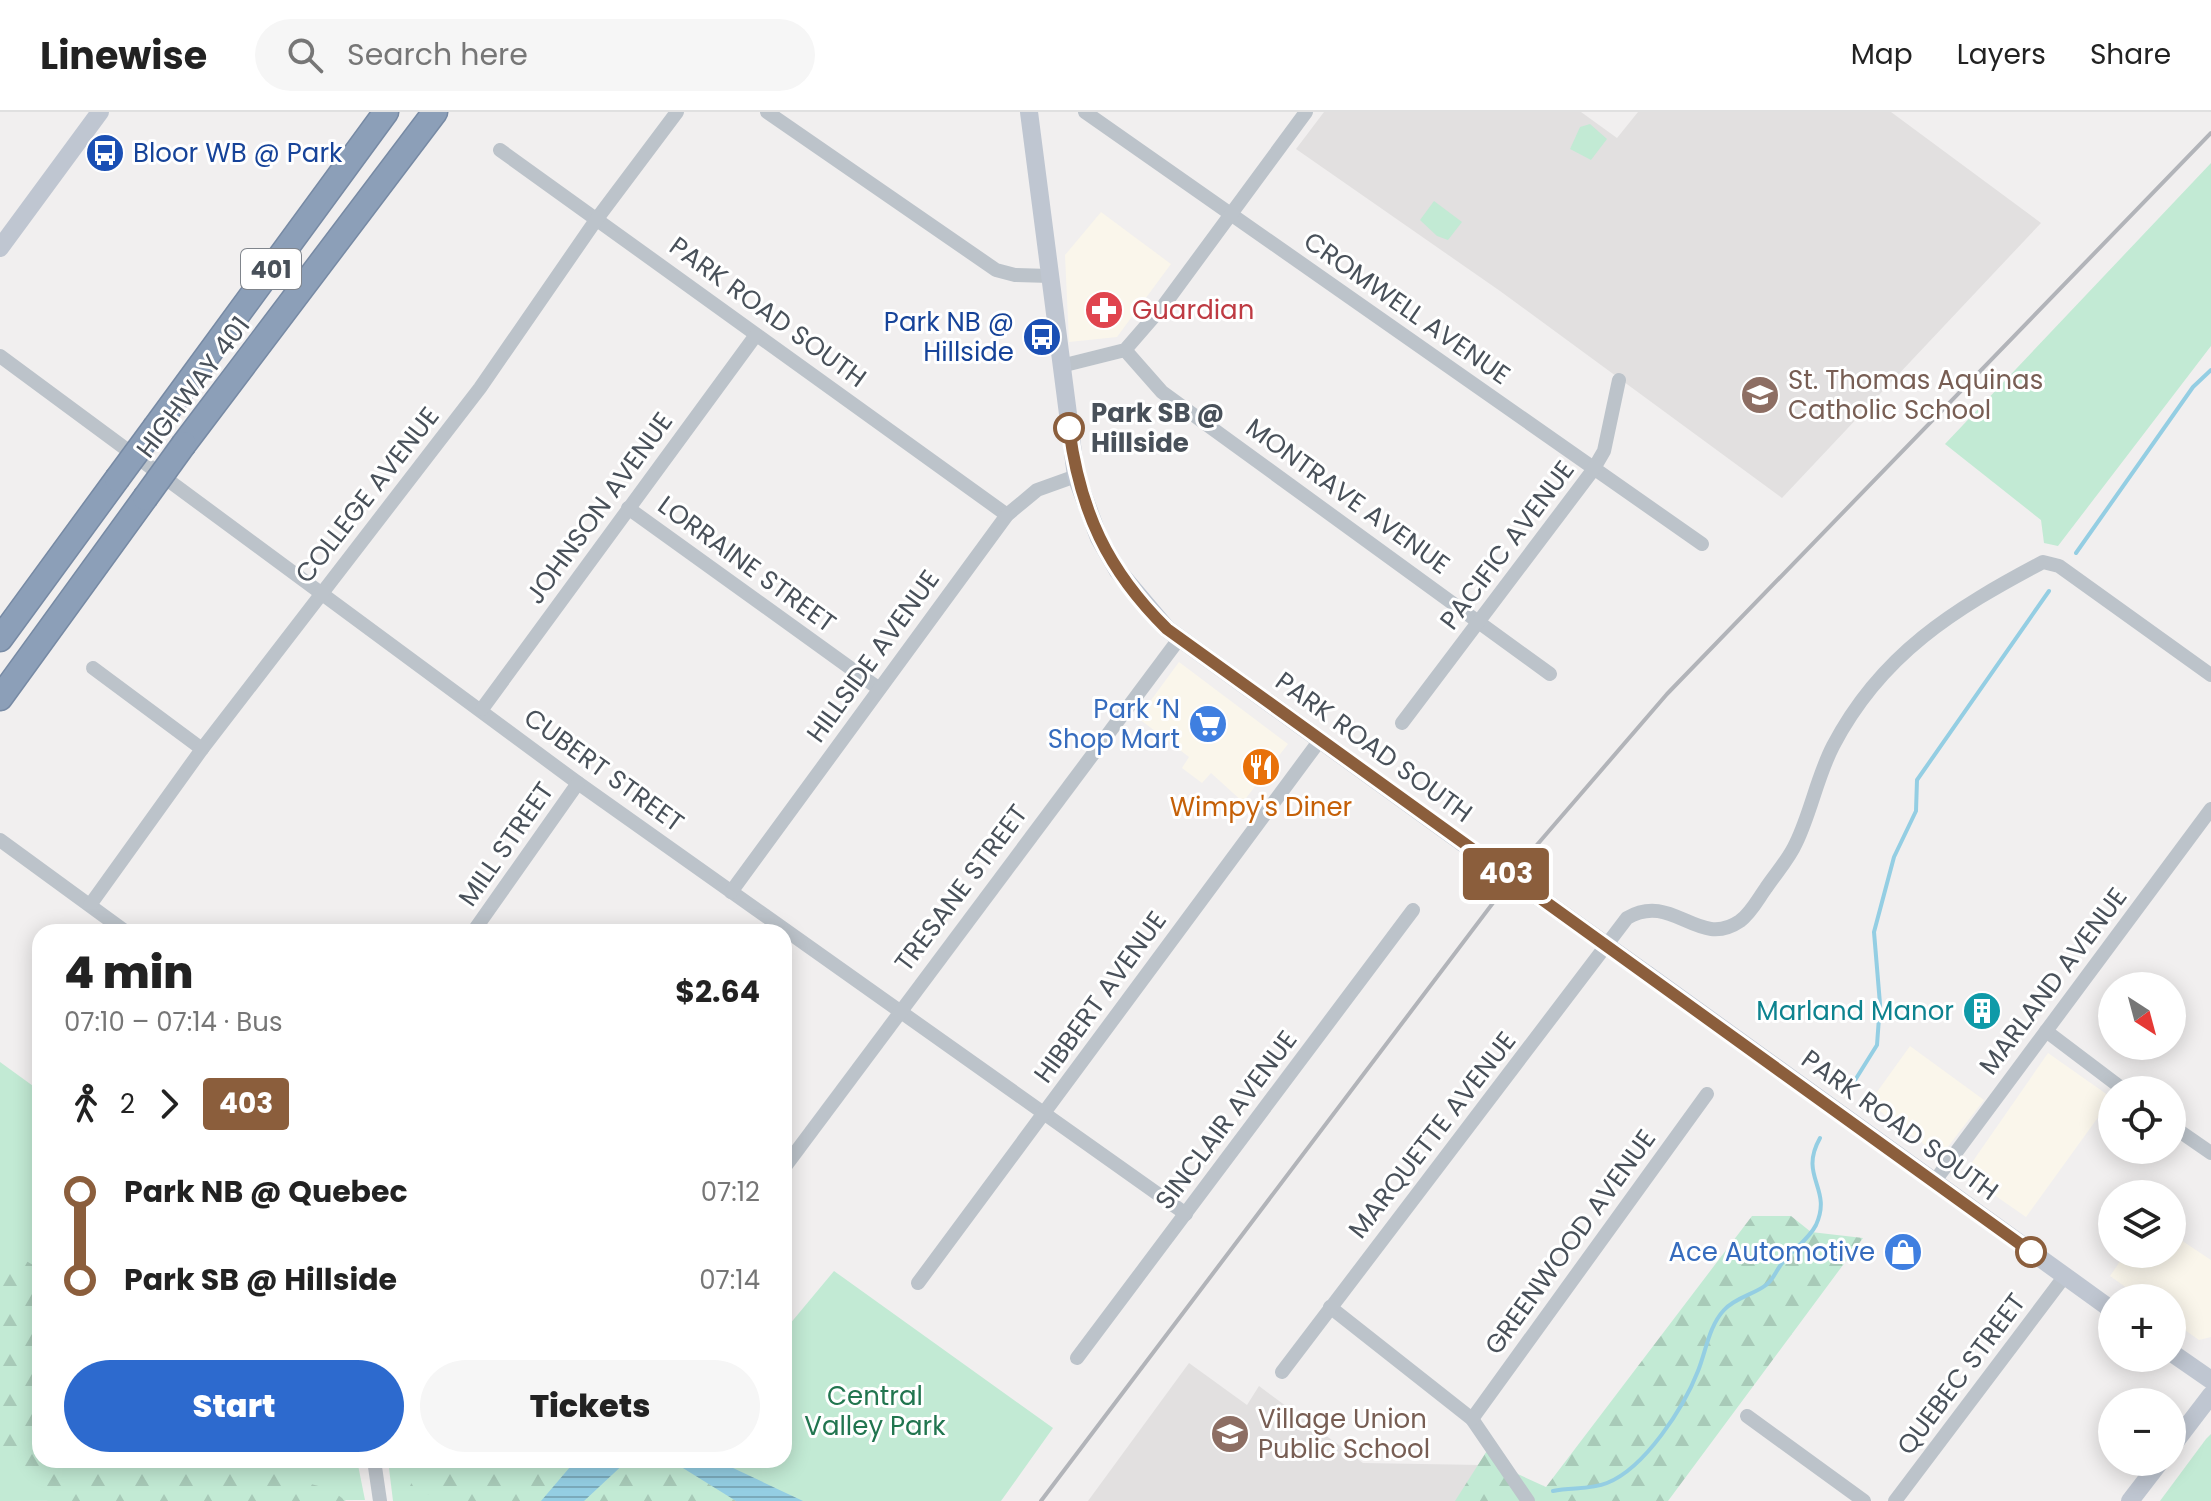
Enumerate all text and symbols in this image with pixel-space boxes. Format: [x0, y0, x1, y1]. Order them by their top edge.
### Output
search box [255, 19, 815, 91]
text: Linewise [40, 29, 207, 82]
icon: search [283, 33, 327, 77]
text: Search here [347, 33, 528, 76]
text: Map [1851, 35, 1913, 74]
text: Layers [1957, 35, 2046, 74]
text: Share [2090, 35, 2171, 74]
bus stop icon: Bloor WB @ Park [84, 132, 126, 174]
place label: Bloor WB @ Park [133, 135, 343, 171]
street label: CROMWELL AVENUE [1297, 223, 1517, 393]
street label: PARK ROAD SOUTH [662, 228, 874, 396]
road number: 401 [241, 249, 301, 289]
pharmacy icon: Guardian [1083, 289, 1125, 331]
place label: Guardian [1132, 292, 1254, 328]
place label: Park NB @ Hillside [884, 304, 1014, 370]
street label: HIGHWAY 401 [128, 309, 258, 465]
bus stop icon: Park NB @ Hillside [1021, 316, 1063, 358]
place label: St. Thomas Aquinas Catholic School [1788, 362, 2043, 428]
school or university icon: St. Thomas Aquinas Catholic School [1739, 374, 1781, 416]
place label: Park SB @ Hillside [1091, 395, 1224, 461]
street label: COLLEGE AVENUE [287, 399, 447, 591]
street label: JOHNSON AVENUE [517, 405, 681, 611]
street label: MONTRAVE AVENUE [1239, 410, 1457, 582]
marker: Park SB @ Hillside [1054, 413, 1084, 443]
street label: PACIFIC AVENUE [1431, 453, 1583, 637]
street label: LORRAINE STREET [651, 487, 843, 641]
street label: HILLSIDE AVENUE [798, 563, 948, 749]
street label: PARK ROAD SOUTH [1268, 663, 1480, 831]
place label: Park ‘N Shop Mart [1048, 691, 1180, 757]
street label: CUBERT STREET [517, 700, 691, 840]
supermarket icon: Park ‘N Shop Mart [1187, 703, 1229, 745]
restaurant icon: Wimpy's Diner [1240, 746, 1282, 788]
street label: MILL STREET [450, 775, 562, 913]
place label: Wimpy's Diner [1170, 789, 1352, 825]
street label: TRESANE STREET [886, 797, 1036, 979]
line badge: 403 [1460, 848, 1552, 900]
text: 403 [1479, 854, 1533, 893]
street label: MARLAND AVENUE [1971, 880, 2135, 1082]
street label: HIBBERT AVENUE [1025, 904, 1175, 1090]
text: 4 min [64, 942, 194, 1003]
text: $2.64 [675, 970, 760, 1013]
north arrow [2098, 972, 2186, 1060]
map controls [2098, 972, 2186, 1476]
building icon: Marland Manor [1961, 990, 2003, 1032]
place label: Marland Manor [1756, 993, 1954, 1029]
text: 07:10 – 07:14 · Bus [64, 1004, 282, 1040]
street label: SINCLAIR AVENUE [1147, 1023, 1305, 1217]
street label: MARQUETTE AVENUE [1340, 1024, 1524, 1246]
street label: PARK ROAD SOUTH [1794, 1041, 2006, 1209]
button: locate [2098, 1076, 2186, 1164]
icon: walk [64, 1082, 108, 1126]
icon: forward [147, 1082, 191, 1126]
text: 403 [219, 1084, 273, 1123]
text: 2 [120, 1086, 135, 1122]
street label: GREENWOOD AVENUE [1476, 1122, 1664, 1362]
text: Park NB @ Quebec [124, 1170, 408, 1213]
text: 07:12 [701, 1174, 760, 1210]
button: layers [2098, 1180, 2186, 1268]
shop icon: Ace Automotive [1882, 1231, 1924, 1273]
place label: Ace Automotive [1668, 1234, 1875, 1270]
unlabelled marker [2016, 1237, 2046, 1267]
text: Park SB @ Hillside [124, 1258, 397, 1301]
text: 07:14 [699, 1262, 760, 1298]
button: + [2098, 1284, 2186, 1372]
street label: QUEBEC STREET [1888, 1286, 2034, 1462]
button: Start [64, 1360, 404, 1452]
button: Tickets [420, 1360, 760, 1452]
park label: Central Valley Park [804, 1378, 946, 1444]
button: − [2098, 1388, 2186, 1476]
place label: Village Union Public School [1258, 1401, 1430, 1467]
school or university icon: Village Union Public School [1209, 1413, 1251, 1455]

